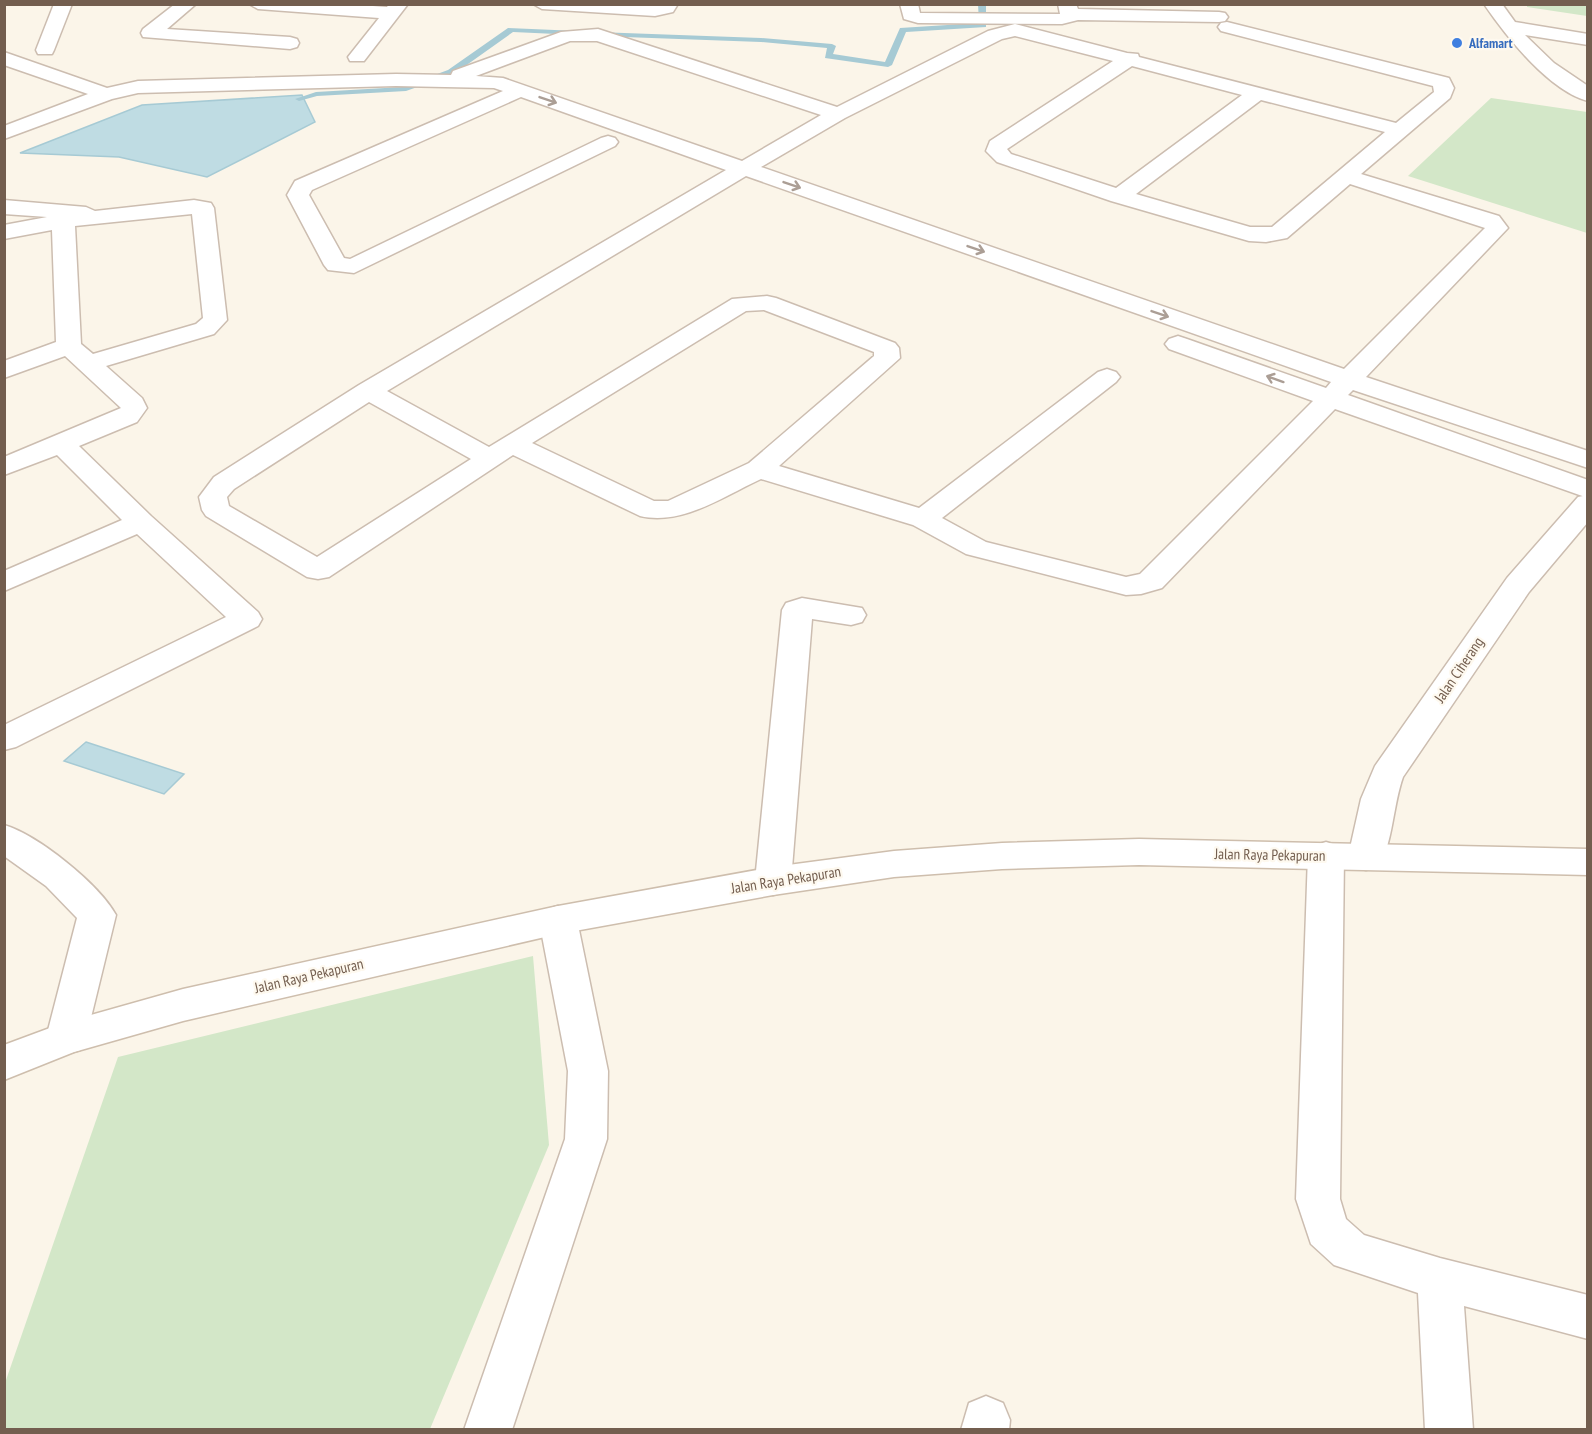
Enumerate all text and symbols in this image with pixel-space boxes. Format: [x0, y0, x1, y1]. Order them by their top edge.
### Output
place label: Alfamart [1468, 34, 1513, 52]
marker: Alfamart [1450, 36, 1464, 50]
one-way arrow [538, 96, 557, 107]
one-way arrow [782, 181, 801, 192]
one-way arrow [966, 245, 985, 256]
one-way arrow [1150, 309, 1169, 320]
one-way arrow [1266, 372, 1285, 383]
street label: Jalan Ciherang [1429, 633, 1487, 707]
street label: Jalan Raya Pekapuran [1213, 844, 1326, 865]
street label: Jalan Raya Pekapuran [729, 861, 842, 898]
street label: Jalan Raya Pekapuran [252, 954, 365, 997]

